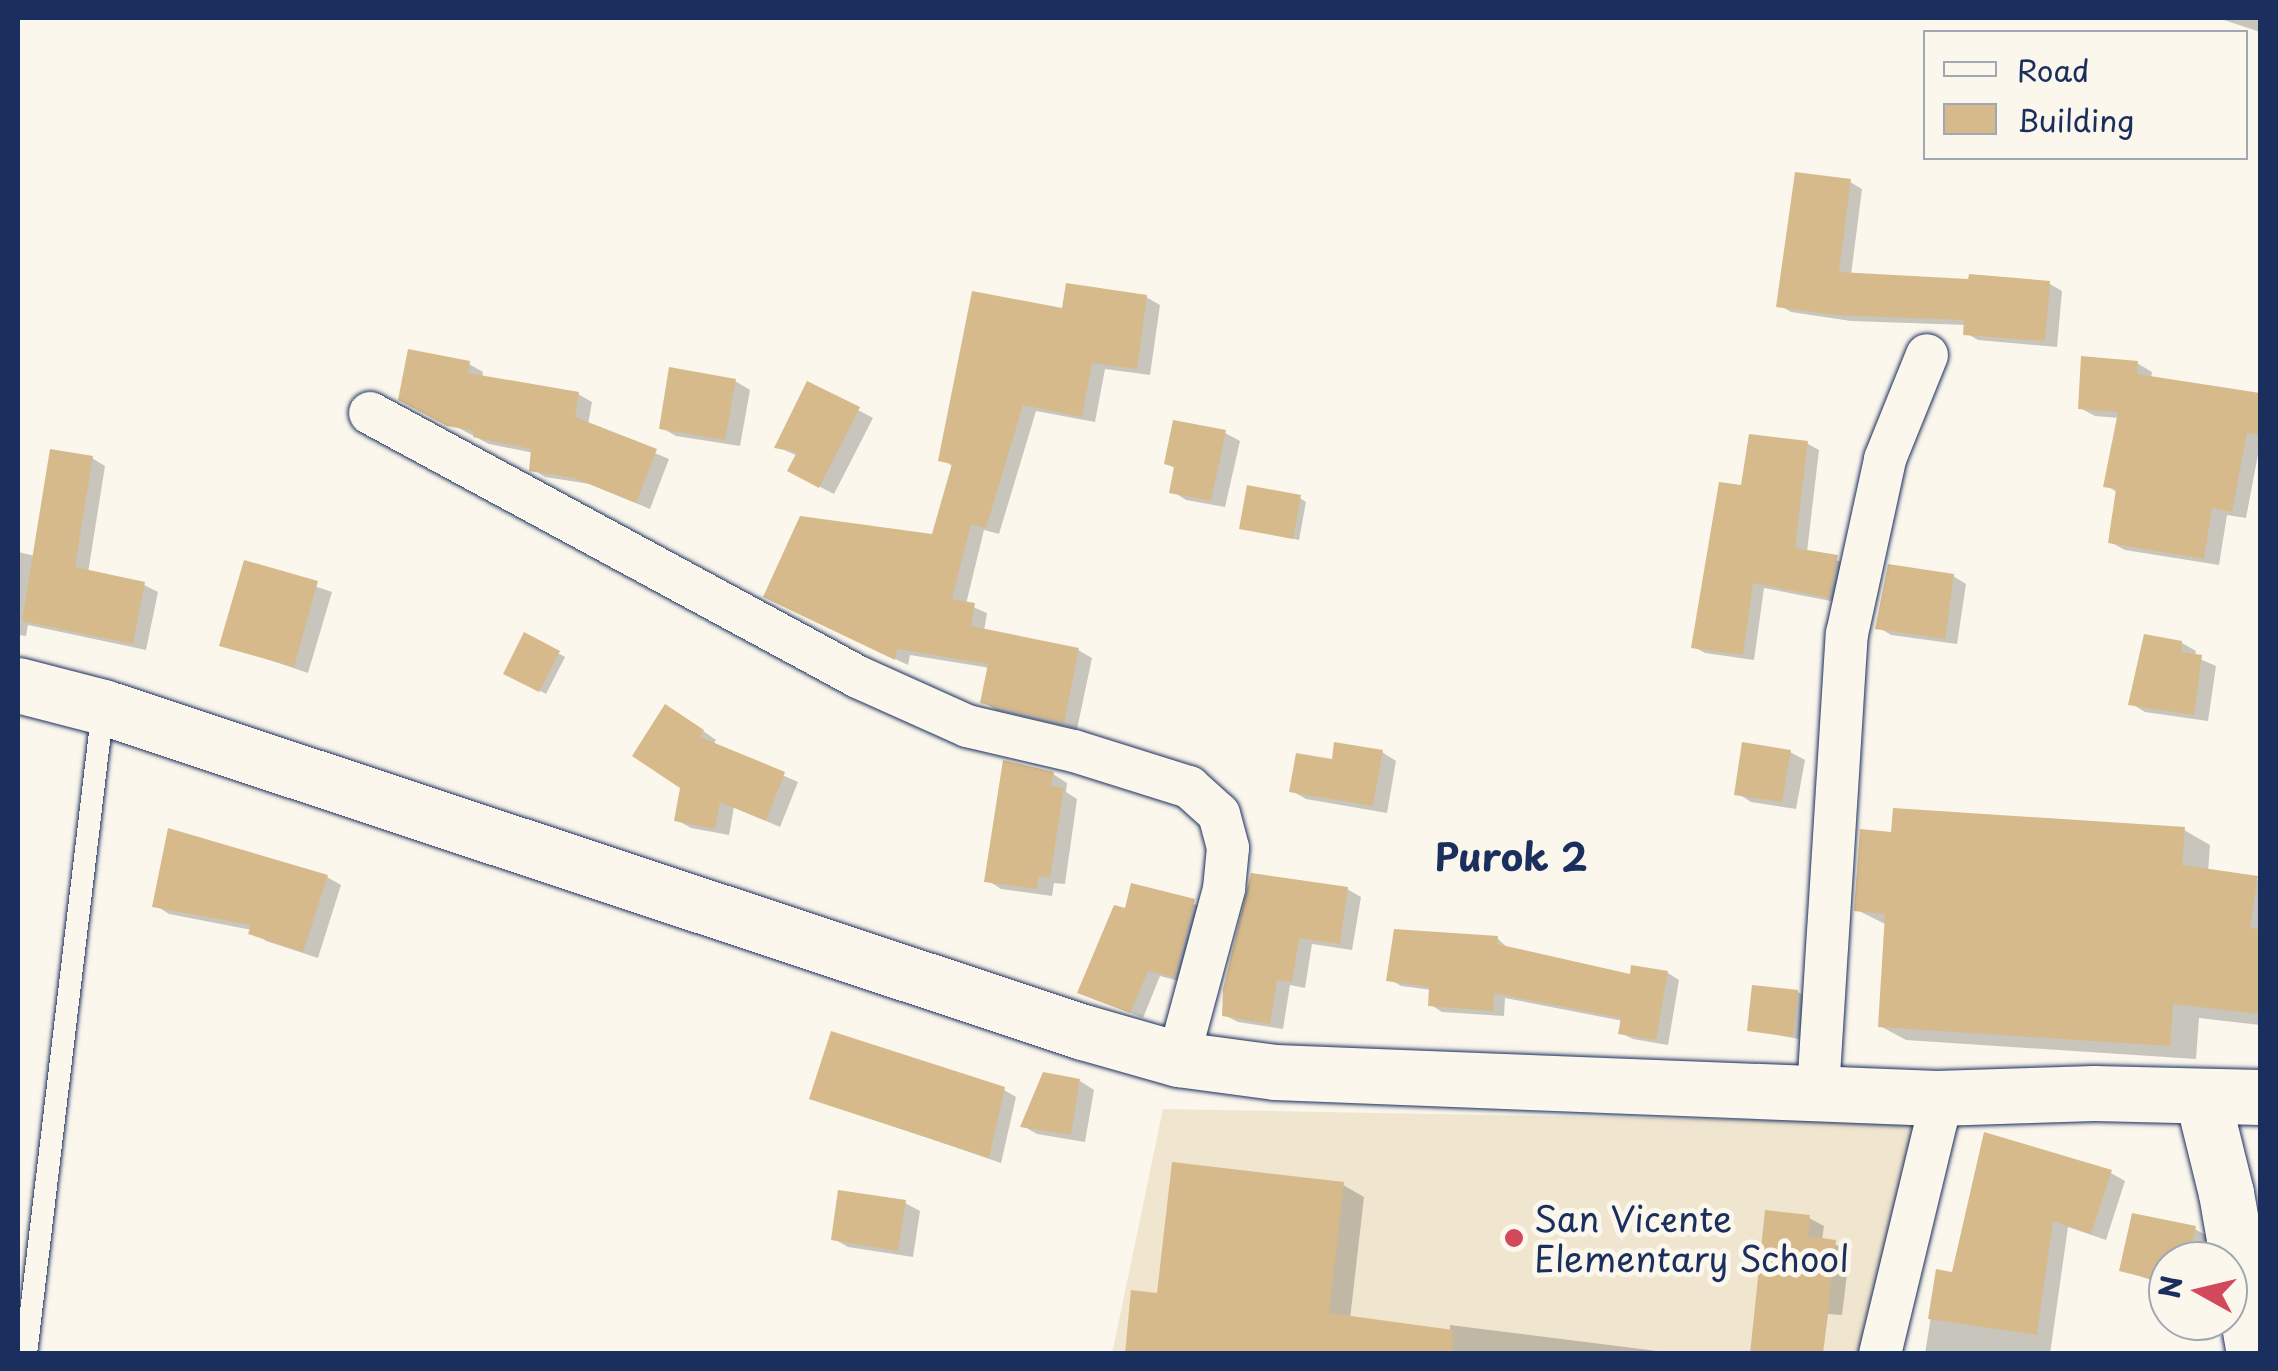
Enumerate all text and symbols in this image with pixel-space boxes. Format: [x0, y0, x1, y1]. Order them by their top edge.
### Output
legend [1923, 30, 2248, 160]
text: Road [2017, 47, 2090, 92]
text: Building [2017, 97, 2134, 142]
district label: Purok 2 [1434, 833, 1588, 879]
place label: San Vicente Elementary School [1534, 1197, 1849, 1279]
marker: San Vicente Elementary School [1503, 1227, 1525, 1249]
north arrow [2148, 1241, 2248, 1341]
text: N [2147, 1273, 2193, 1301]

